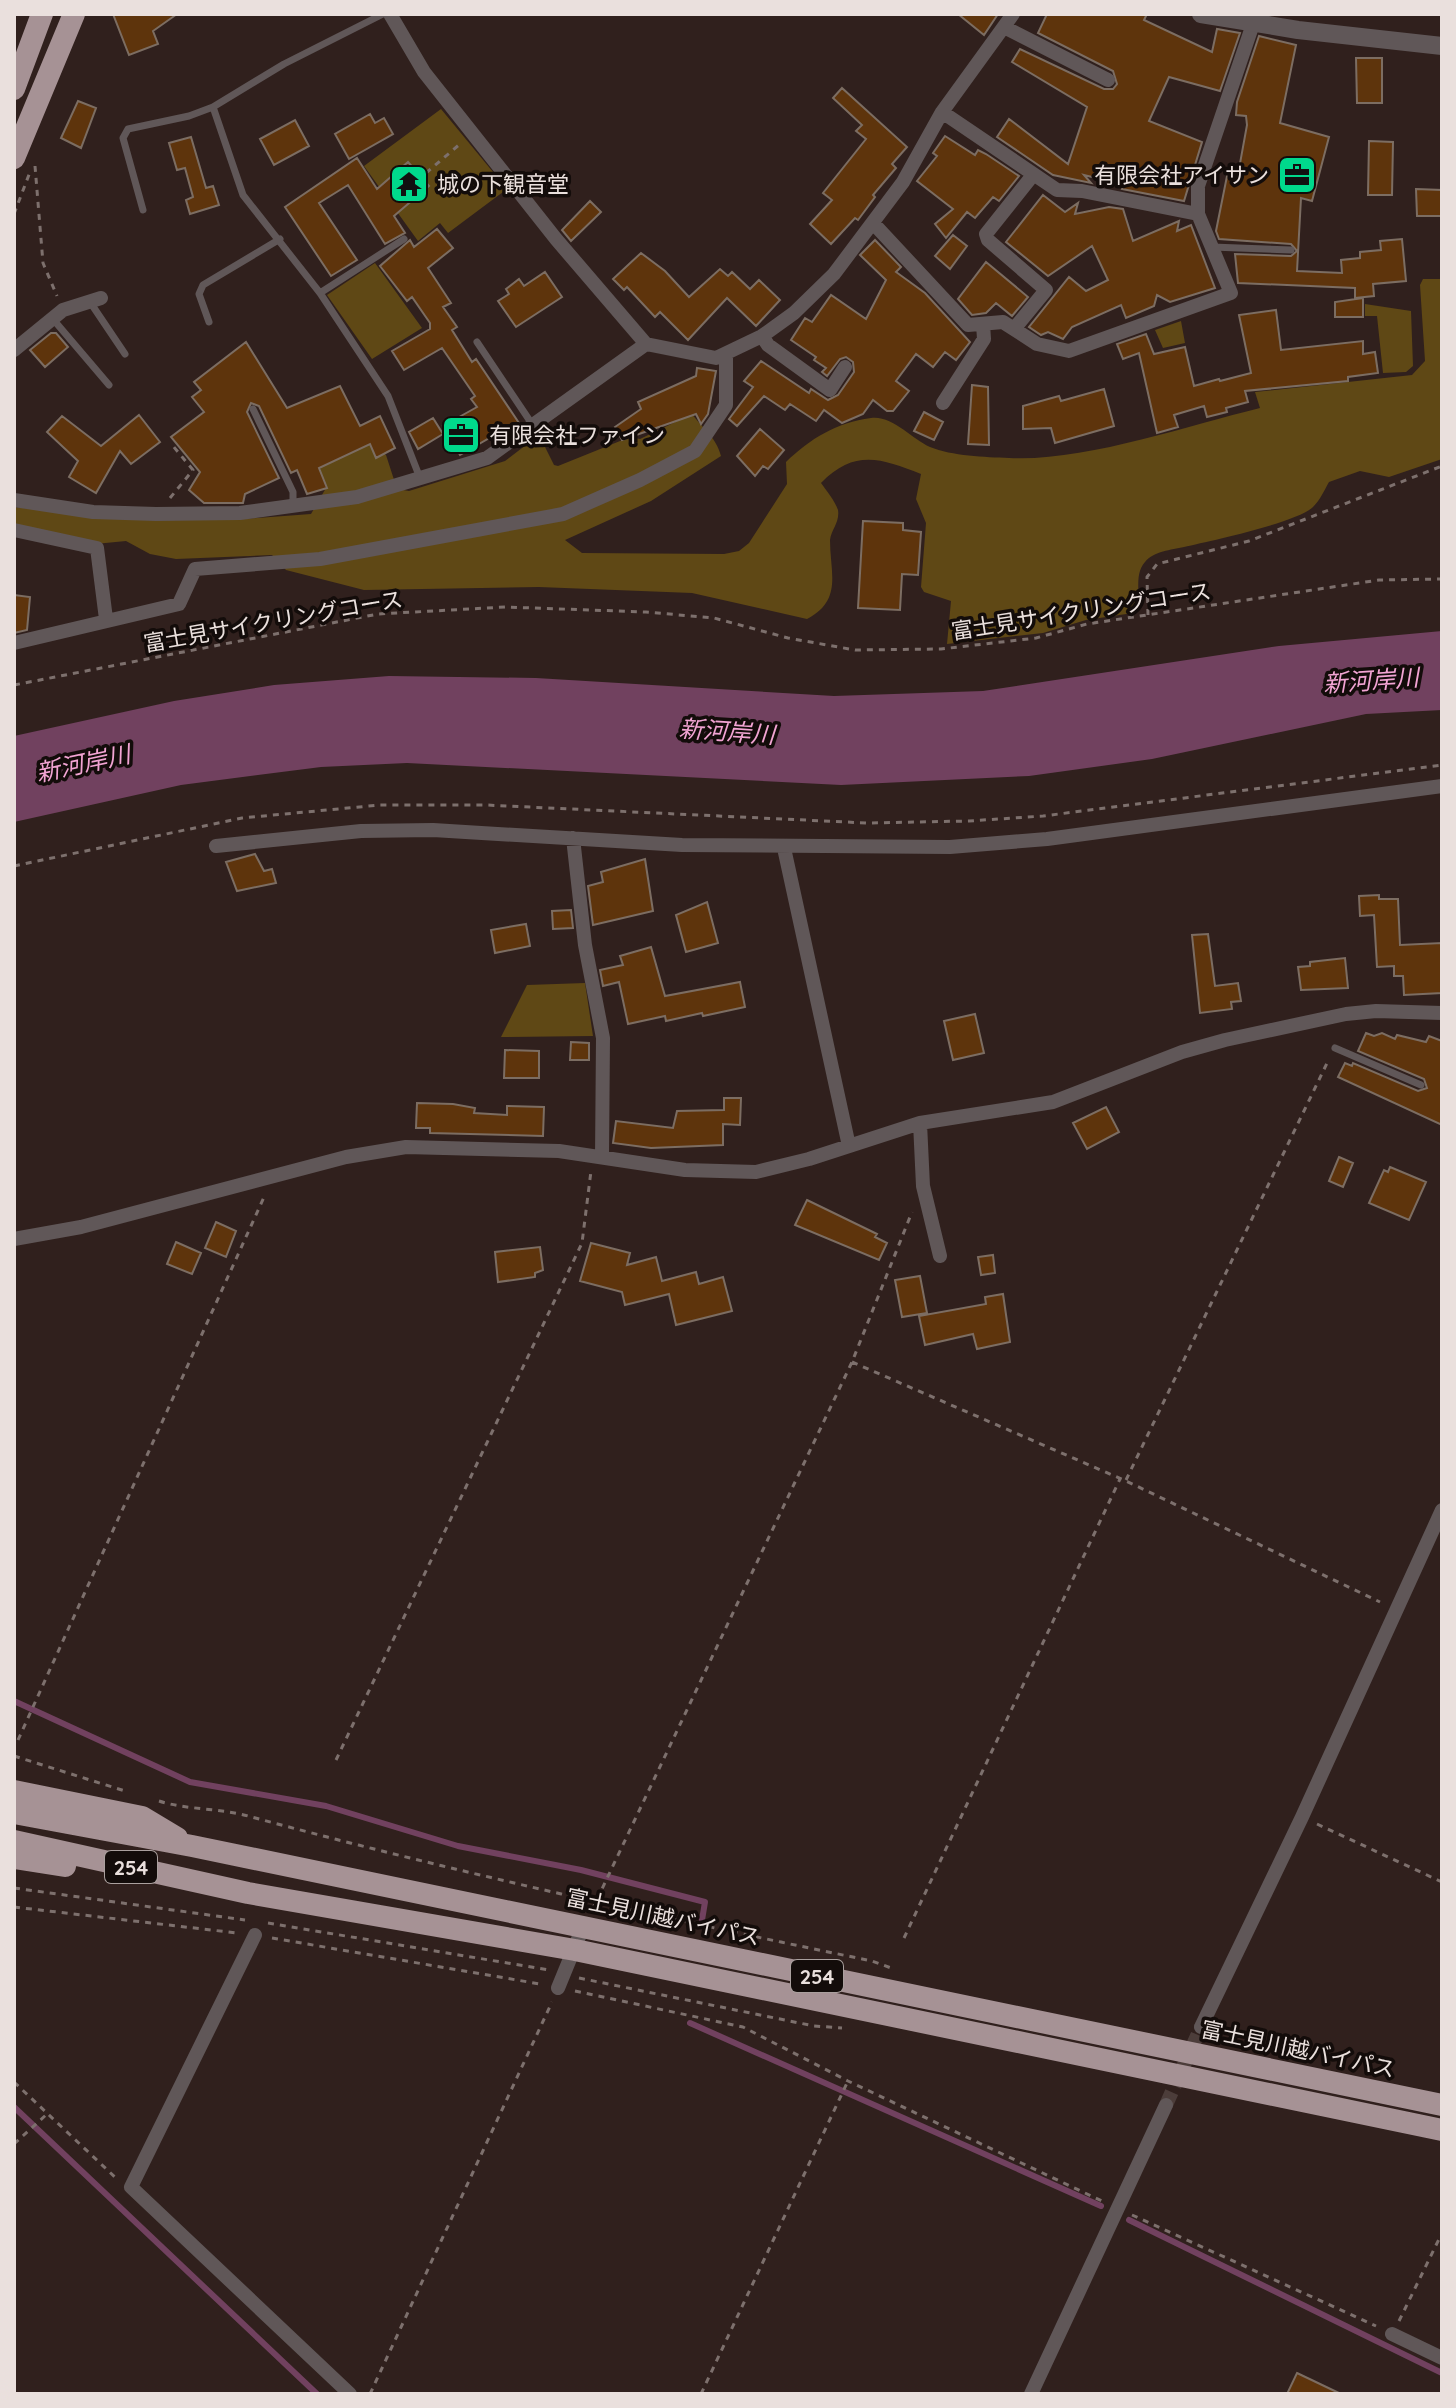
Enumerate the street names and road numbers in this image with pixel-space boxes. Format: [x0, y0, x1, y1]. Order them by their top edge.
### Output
street label: 富士見サイクリングコース [949, 577, 1213, 645]
street label: 富士見サイクリングコース [141, 584, 405, 658]
road number: 254 [105, 1851, 157, 1883]
street label: 富士見川越バイパス [563, 1883, 763, 1951]
road number: 254 [791, 1960, 843, 1992]
street label: 富士見川越バイパス [1198, 2015, 1398, 2083]

